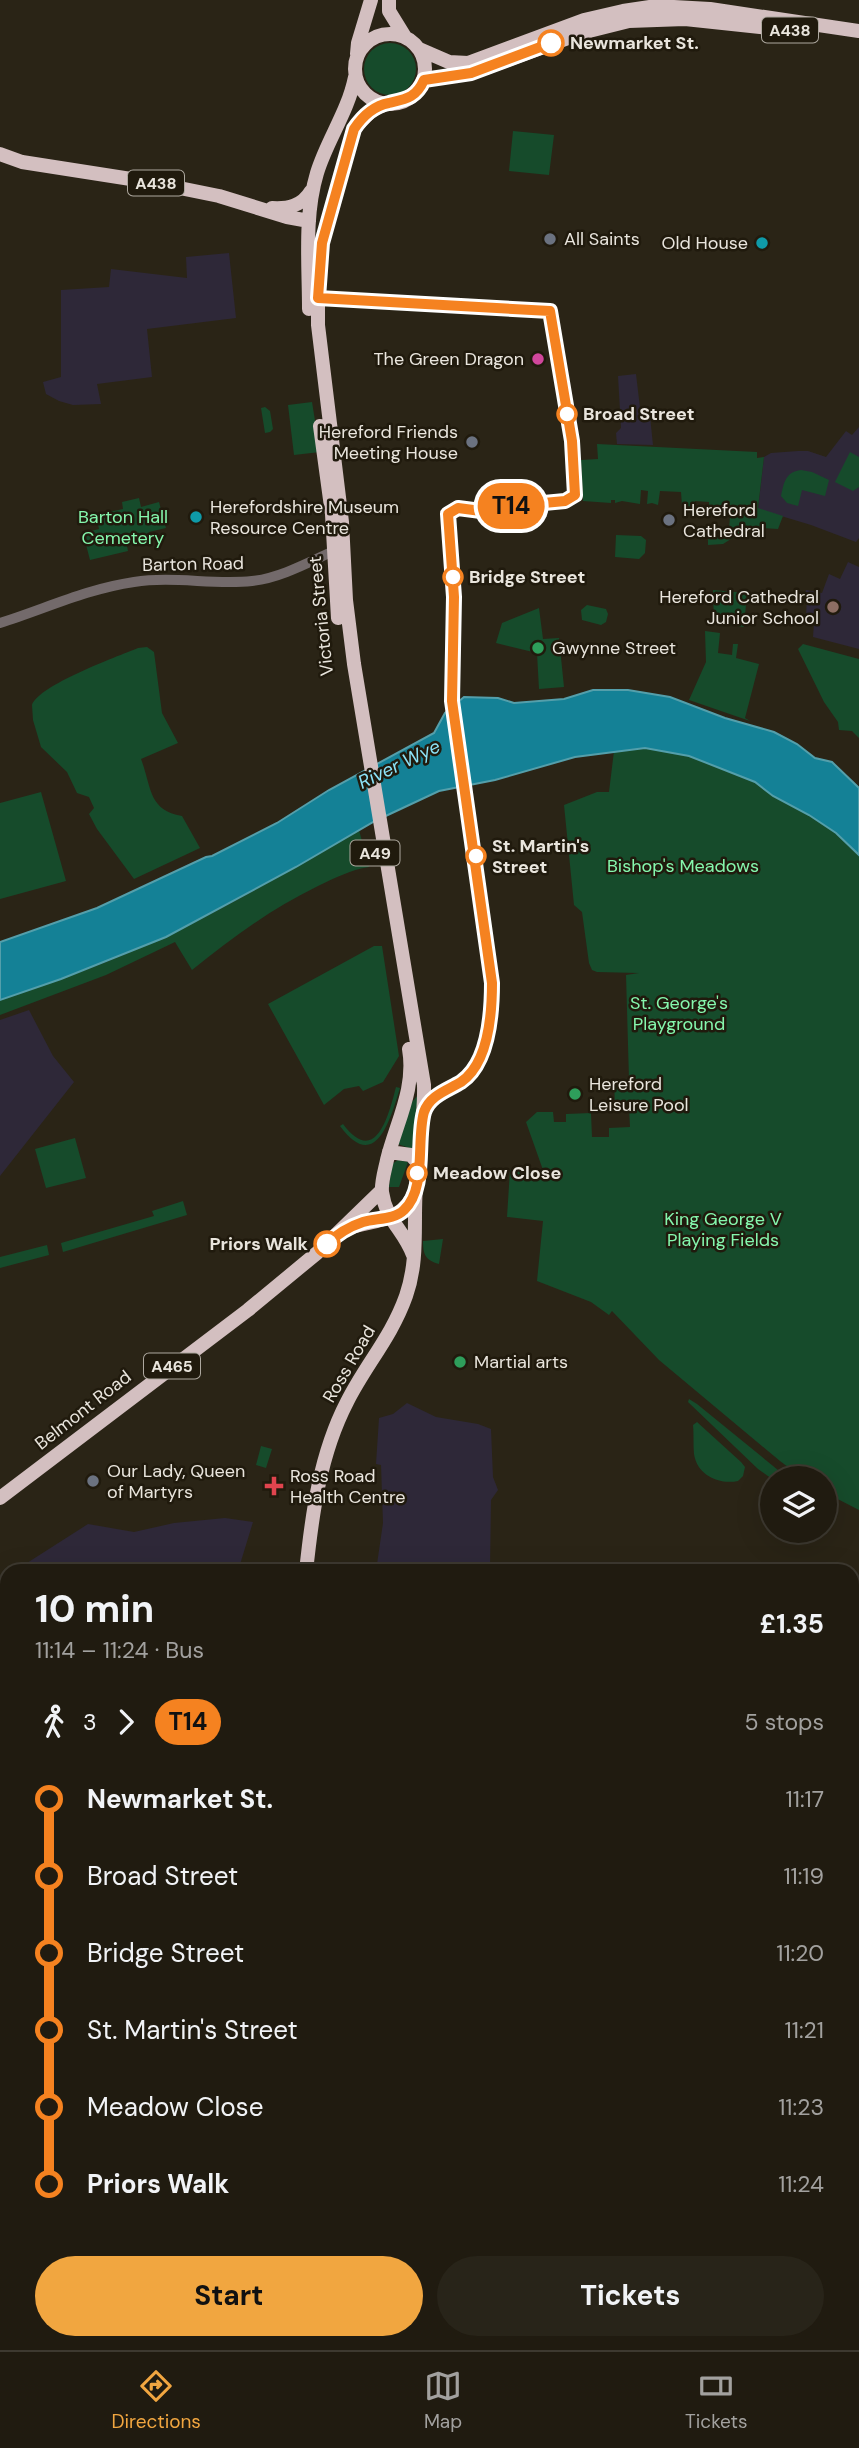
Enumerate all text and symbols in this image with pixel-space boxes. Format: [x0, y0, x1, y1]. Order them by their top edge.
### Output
road number: A438 [762, 18, 818, 42]
marker: Newmarket St. [538, 30, 564, 56]
place label: Newmarket St. [570, 31, 699, 55]
road number: A438 [128, 170, 184, 196]
place label: All Saints [564, 227, 640, 251]
marker: All Saints [542, 231, 558, 247]
place label: Old House [661, 231, 748, 255]
marker: Old House [754, 235, 770, 251]
place label: The Green Dragon [373, 347, 524, 371]
marker: The Green Dragon [530, 351, 546, 367]
place label: Broad Street [583, 402, 694, 426]
marker: Broad Street [557, 404, 577, 424]
place label: Hereford Friends Meeting House [319, 420, 458, 465]
marker: Hereford Friends Meeting House [464, 434, 480, 450]
line badge: T14 [471, 483, 551, 529]
text: T14 [492, 490, 530, 521]
place label: Herefordshire Museum Resource Centre [210, 495, 399, 540]
place label: Hereford Cathedral [683, 498, 765, 543]
park label: Barton Hall Cemetery [78, 505, 168, 550]
marker: Herefordshire Museum Resource Centre [188, 509, 204, 525]
marker: Hereford Cathedral [661, 512, 677, 528]
street label: Barton Road [142, 551, 244, 577]
street label: Victoria Street [303, 555, 339, 677]
place label: Bridge Street [469, 565, 585, 589]
marker: Bridge Street [443, 567, 463, 587]
place label: Hereford Cathedral Junior School [659, 585, 819, 630]
marker: Hereford Cathedral Junior School [825, 599, 841, 615]
place label: Gwynne Street [552, 636, 676, 660]
marker: Gwynne Street [530, 640, 546, 656]
water label: River Wye [354, 733, 444, 795]
place label: St. Martin's Street [492, 834, 589, 879]
road number: A49 [350, 840, 400, 866]
marker: St. Martin's Street [466, 846, 486, 866]
park label: Bishop's Meadows [607, 854, 759, 878]
park label: St. George's Playground [630, 991, 728, 1036]
place label: Hereford Leisure Pool [589, 1072, 689, 1117]
marker: Hereford Leisure Pool [567, 1086, 583, 1102]
place label: Meadow Close [433, 1161, 561, 1185]
marker: Meadow Close [407, 1163, 427, 1183]
park label: King George V Playing Fields [664, 1207, 782, 1252]
marker: Priors Walk [314, 1231, 340, 1257]
place label: Priors Walk [209, 1232, 309, 1256]
street label: Ross Road [317, 1321, 381, 1407]
place label: Martial arts [474, 1350, 568, 1374]
road number: A465 [144, 1354, 200, 1378]
marker: Martial arts [452, 1354, 468, 1370]
street label: Belmont Road [30, 1365, 136, 1455]
place label: Our Lady, Queen of Martyrs [107, 1459, 245, 1504]
place label: Ross Road Health Centre [290, 1464, 406, 1509]
map controls [760, 1466, 837, 1543]
button: layers [760, 1466, 837, 1543]
marker: Our Lady, Queen of Martyrs [85, 1473, 101, 1489]
marker: Ross Road Health Centre [264, 1476, 284, 1496]
text: 10 min [35, 1584, 154, 1634]
text: £1.35 [760, 1607, 824, 1641]
text: 11:14 – 11:24 · Bus [35, 1635, 204, 1665]
icon: walk [35, 1703, 73, 1741]
icon: forward [107, 1703, 145, 1741]
text: T14 [169, 1706, 207, 1737]
text: 3 [83, 1707, 97, 1737]
text: 5 stops [745, 1707, 824, 1737]
text: Newmarket St. [87, 1782, 273, 1816]
text: 11:17 [786, 1784, 824, 1814]
text: Broad Street [87, 1859, 238, 1893]
text: 11:19 [783, 1861, 824, 1891]
text: Bridge Street [87, 1936, 244, 1970]
text: 11:20 [776, 1938, 824, 1968]
text: St. Martin's Street [87, 2013, 298, 2047]
text: 11:21 [785, 2015, 824, 2045]
text: Meadow Close [87, 2090, 263, 2124]
text: 11:23 [778, 2092, 824, 2122]
text: Priors Walk [87, 2167, 229, 2201]
text: 11:24 [778, 2169, 824, 2199]
button: Start [35, 2256, 423, 2336]
button: Tickets [437, 2256, 824, 2336]
tab: Directions [111, 2367, 201, 2434]
tab: Map [424, 2367, 462, 2434]
tab: Tickets [685, 2367, 748, 2434]

